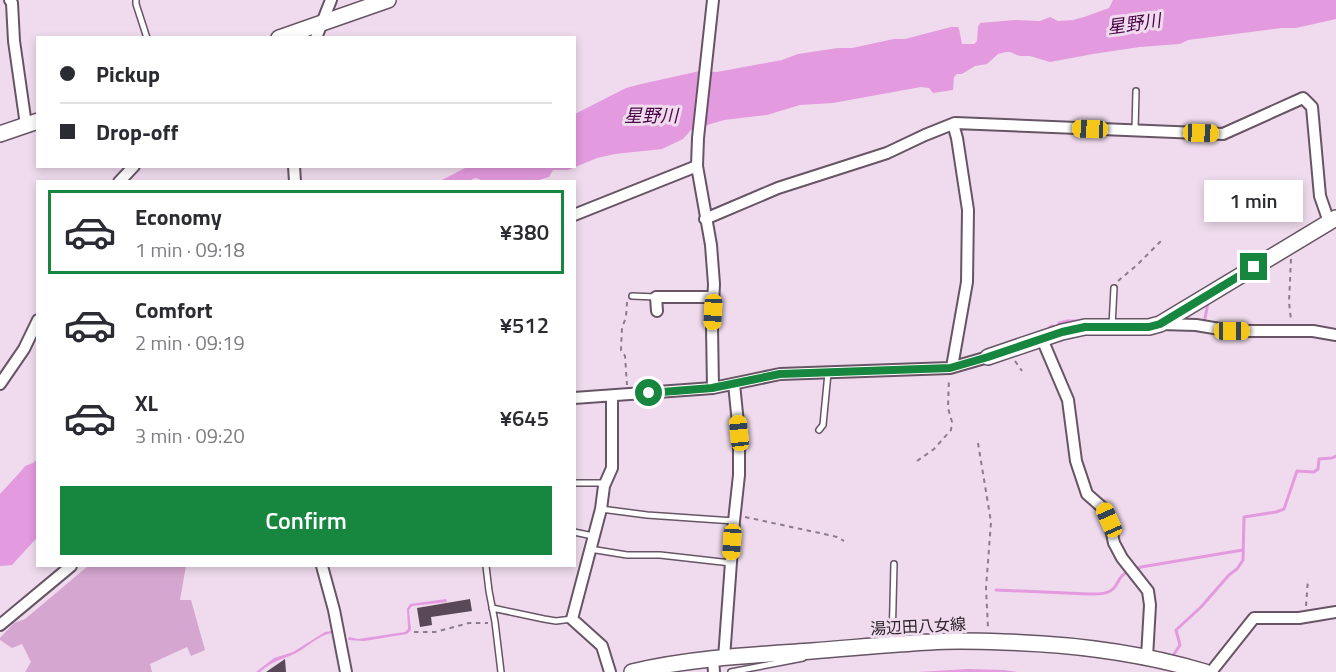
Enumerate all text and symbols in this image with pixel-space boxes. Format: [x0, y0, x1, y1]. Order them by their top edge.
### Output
water label: 星野川 [1105, 6, 1165, 41]
text: Pickup [96, 57, 160, 91]
water label: 星野川 [624, 102, 680, 129]
text: Drop-off [96, 115, 178, 149]
car [1072, 119, 1108, 139]
car [1183, 123, 1219, 143]
callout: 1 min [1204, 180, 1304, 222]
text: 1 min [1229, 185, 1278, 216]
text: Economy [135, 200, 222, 234]
icon: car [63, 205, 117, 259]
text: ¥380 [500, 215, 549, 249]
text: 1 min · 09:18 [135, 234, 245, 265]
route end [1240, 253, 1267, 280]
text: Comfort [135, 293, 213, 327]
car [703, 294, 723, 330]
icon: car [63, 298, 117, 352]
text: ¥512 [500, 308, 549, 342]
car [1214, 322, 1250, 340]
text: 2 min · 09:19 [135, 327, 245, 358]
route start [635, 379, 662, 406]
text: XL [135, 386, 158, 420]
icon: car [63, 391, 117, 445]
text: ¥645 [500, 401, 549, 435]
car [728, 414, 750, 452]
text: 3 min · 09:20 [135, 420, 245, 451]
button: Confirm [60, 486, 552, 555]
car [1093, 500, 1125, 540]
car [722, 523, 742, 561]
street label: 湯辺田八女線 [869, 612, 967, 640]

